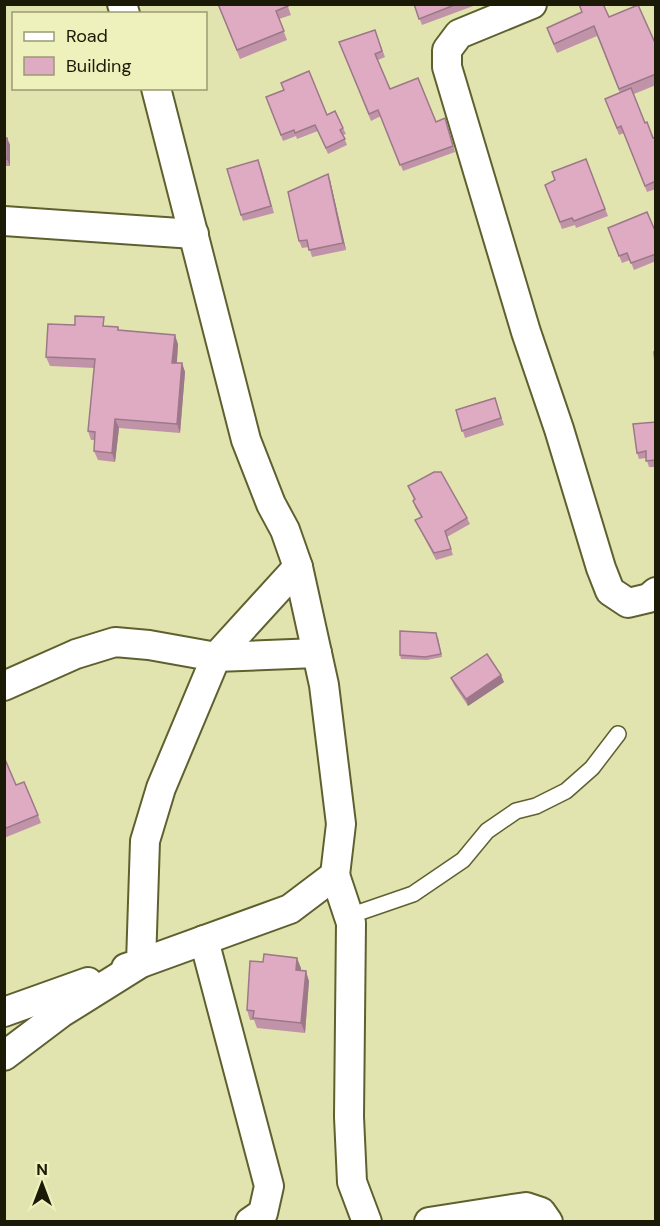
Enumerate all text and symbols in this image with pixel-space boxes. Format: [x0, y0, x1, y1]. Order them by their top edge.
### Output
legend [12, 12, 207, 90]
text: Road [66, 24, 108, 48]
text: Building [66, 54, 131, 78]
north arrow [12, 1154, 72, 1214]
text: N [36, 1159, 48, 1180]

